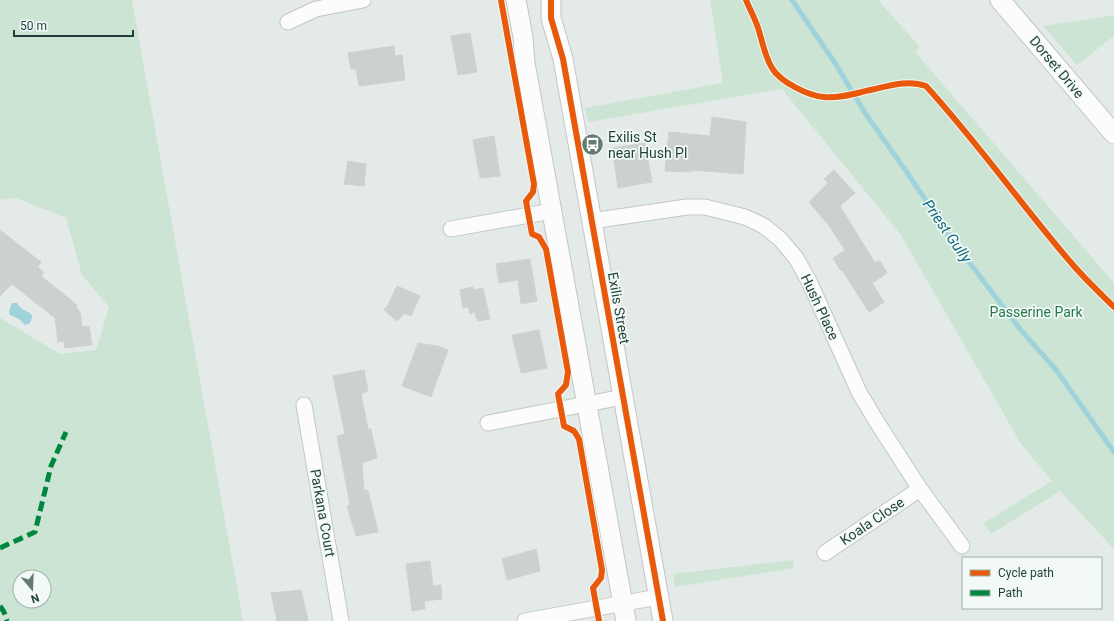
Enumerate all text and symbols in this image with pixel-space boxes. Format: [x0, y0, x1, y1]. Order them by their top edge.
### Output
scale bar [14, 12, 133, 38]
text: 50 m [20, 19, 47, 33]
street label: Dorset Drive [1026, 33, 1088, 101]
place label: Exilis St near Hush Pl [608, 129, 687, 161]
bus stop icon: Exilis St near Hush Pl [579, 132, 605, 158]
water label: Priest Gully [919, 196, 976, 267]
street label: Exilis Street [605, 271, 633, 346]
street label: Hush Place [798, 272, 842, 342]
park label: Passerine Park [989, 304, 1084, 320]
street label: Parkana Court [307, 468, 339, 559]
street label: Koala Close [837, 494, 907, 548]
legend [962, 557, 1102, 609]
text: Cycle path [998, 566, 1054, 580]
north arrow [12, 569, 52, 609]
text: Path [998, 586, 1023, 600]
text: N [29, 591, 41, 605]

